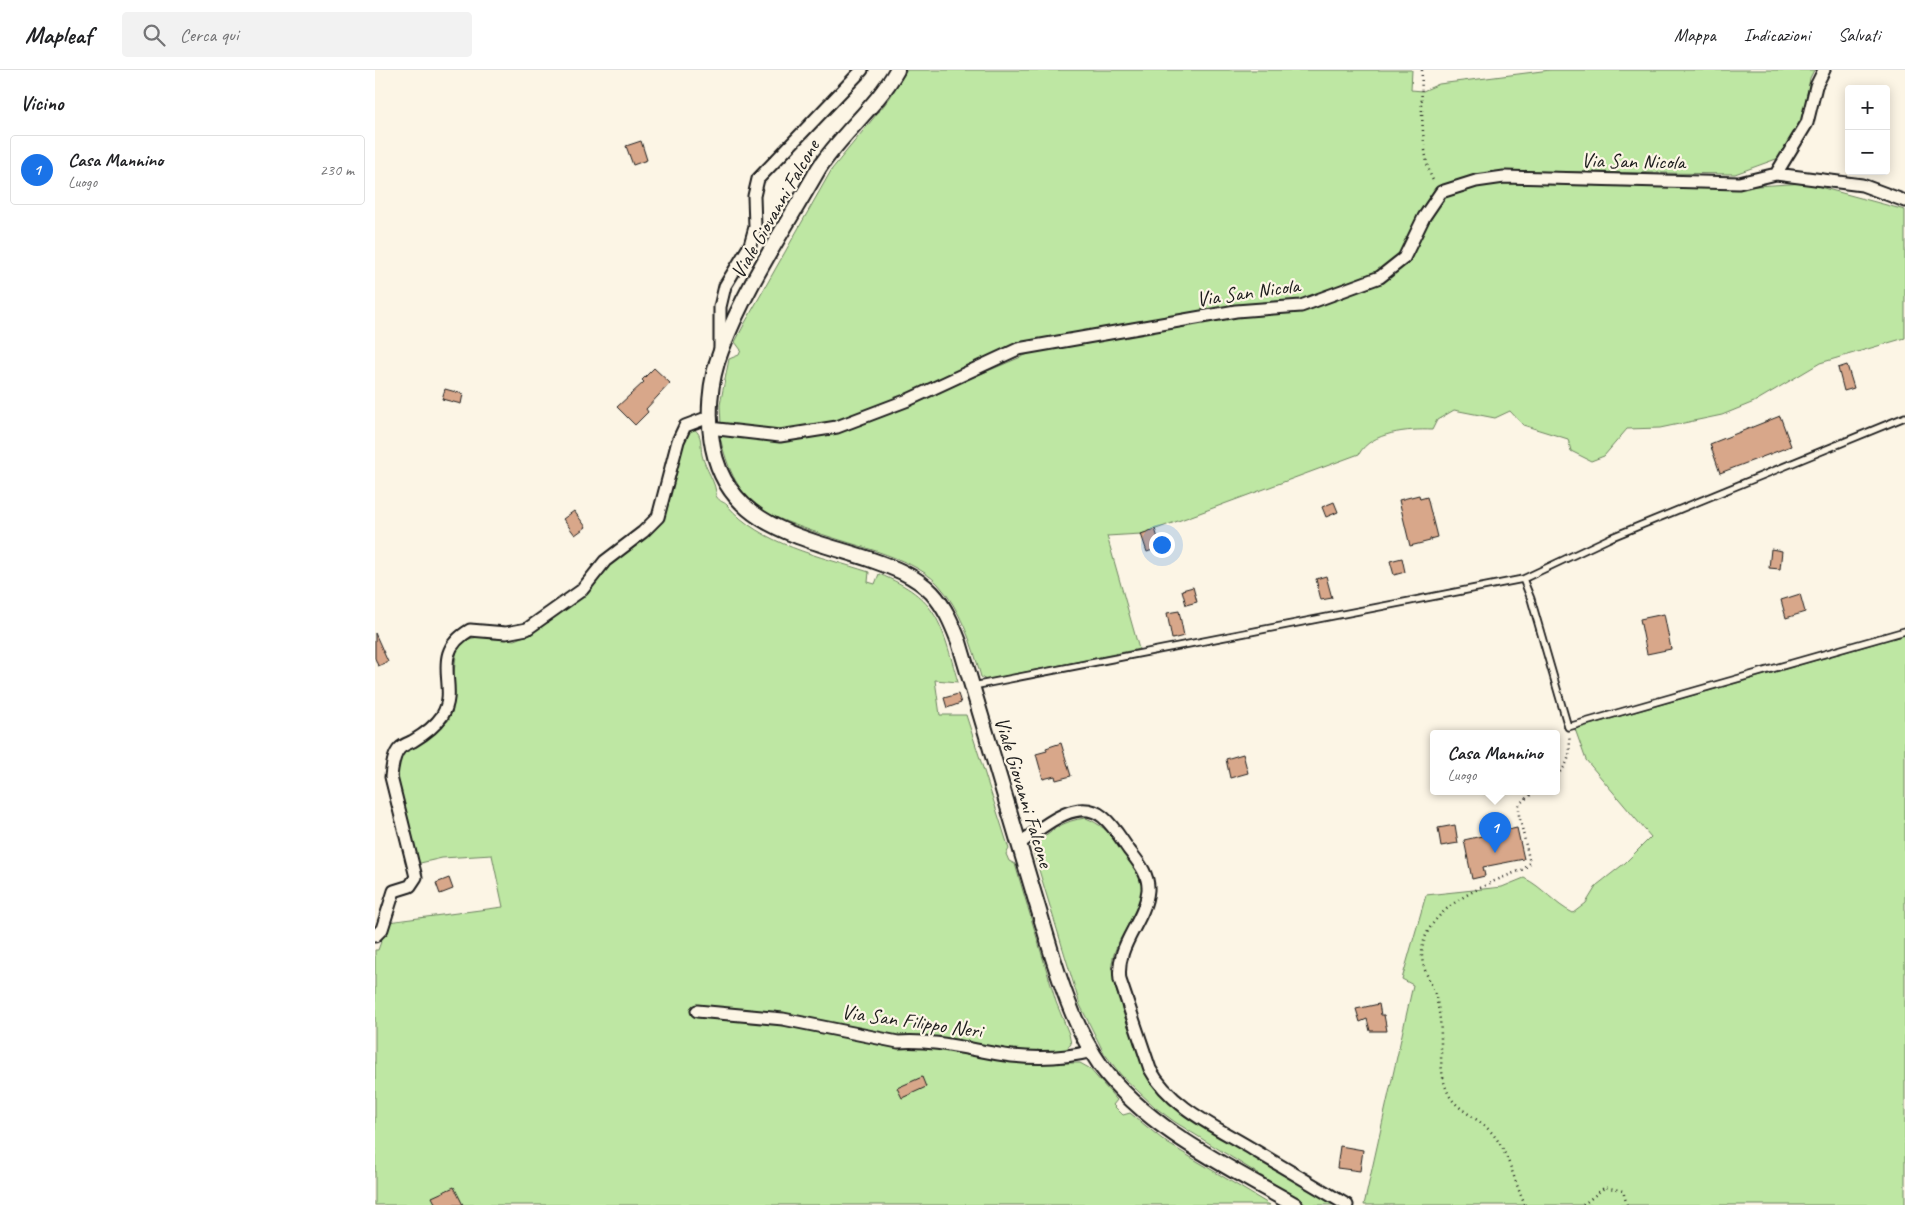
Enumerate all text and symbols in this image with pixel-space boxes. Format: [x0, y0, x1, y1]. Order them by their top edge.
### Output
search box [122, 12, 472, 57]
text: Mapleaf [25, 20, 92, 50]
icon: search [140, 21, 168, 49]
text: Cerca qui [180, 23, 238, 47]
text: Mappa [1674, 24, 1716, 46]
text: Indicazioni [1744, 24, 1810, 46]
text: Salvati [1838, 24, 1880, 46]
map controls [1845, 85, 1890, 175]
button: + [1845, 85, 1890, 130]
text: Vicino [20, 90, 63, 116]
button: − [1845, 130, 1890, 175]
street label: Viale Giovanni Falcone [725, 133, 826, 283]
street label: Via San Nicola [1581, 147, 1688, 175]
text: Casa Mannino [68, 148, 163, 172]
text: 1 [33, 160, 41, 180]
text: 230 m [320, 160, 354, 180]
text: Luogo [68, 172, 97, 192]
street label: Via San Nicola [1195, 272, 1304, 312]
your location [1149, 532, 1175, 558]
street label: Viale Giovanni Falcone [989, 714, 1060, 872]
popup [1430, 730, 1560, 795]
text: Casa Mannino [1447, 741, 1543, 765]
text: Luogo [1447, 765, 1477, 785]
pin: 1 [1479, 812, 1511, 853]
street label: Via San Filippo Neri [840, 998, 987, 1044]

